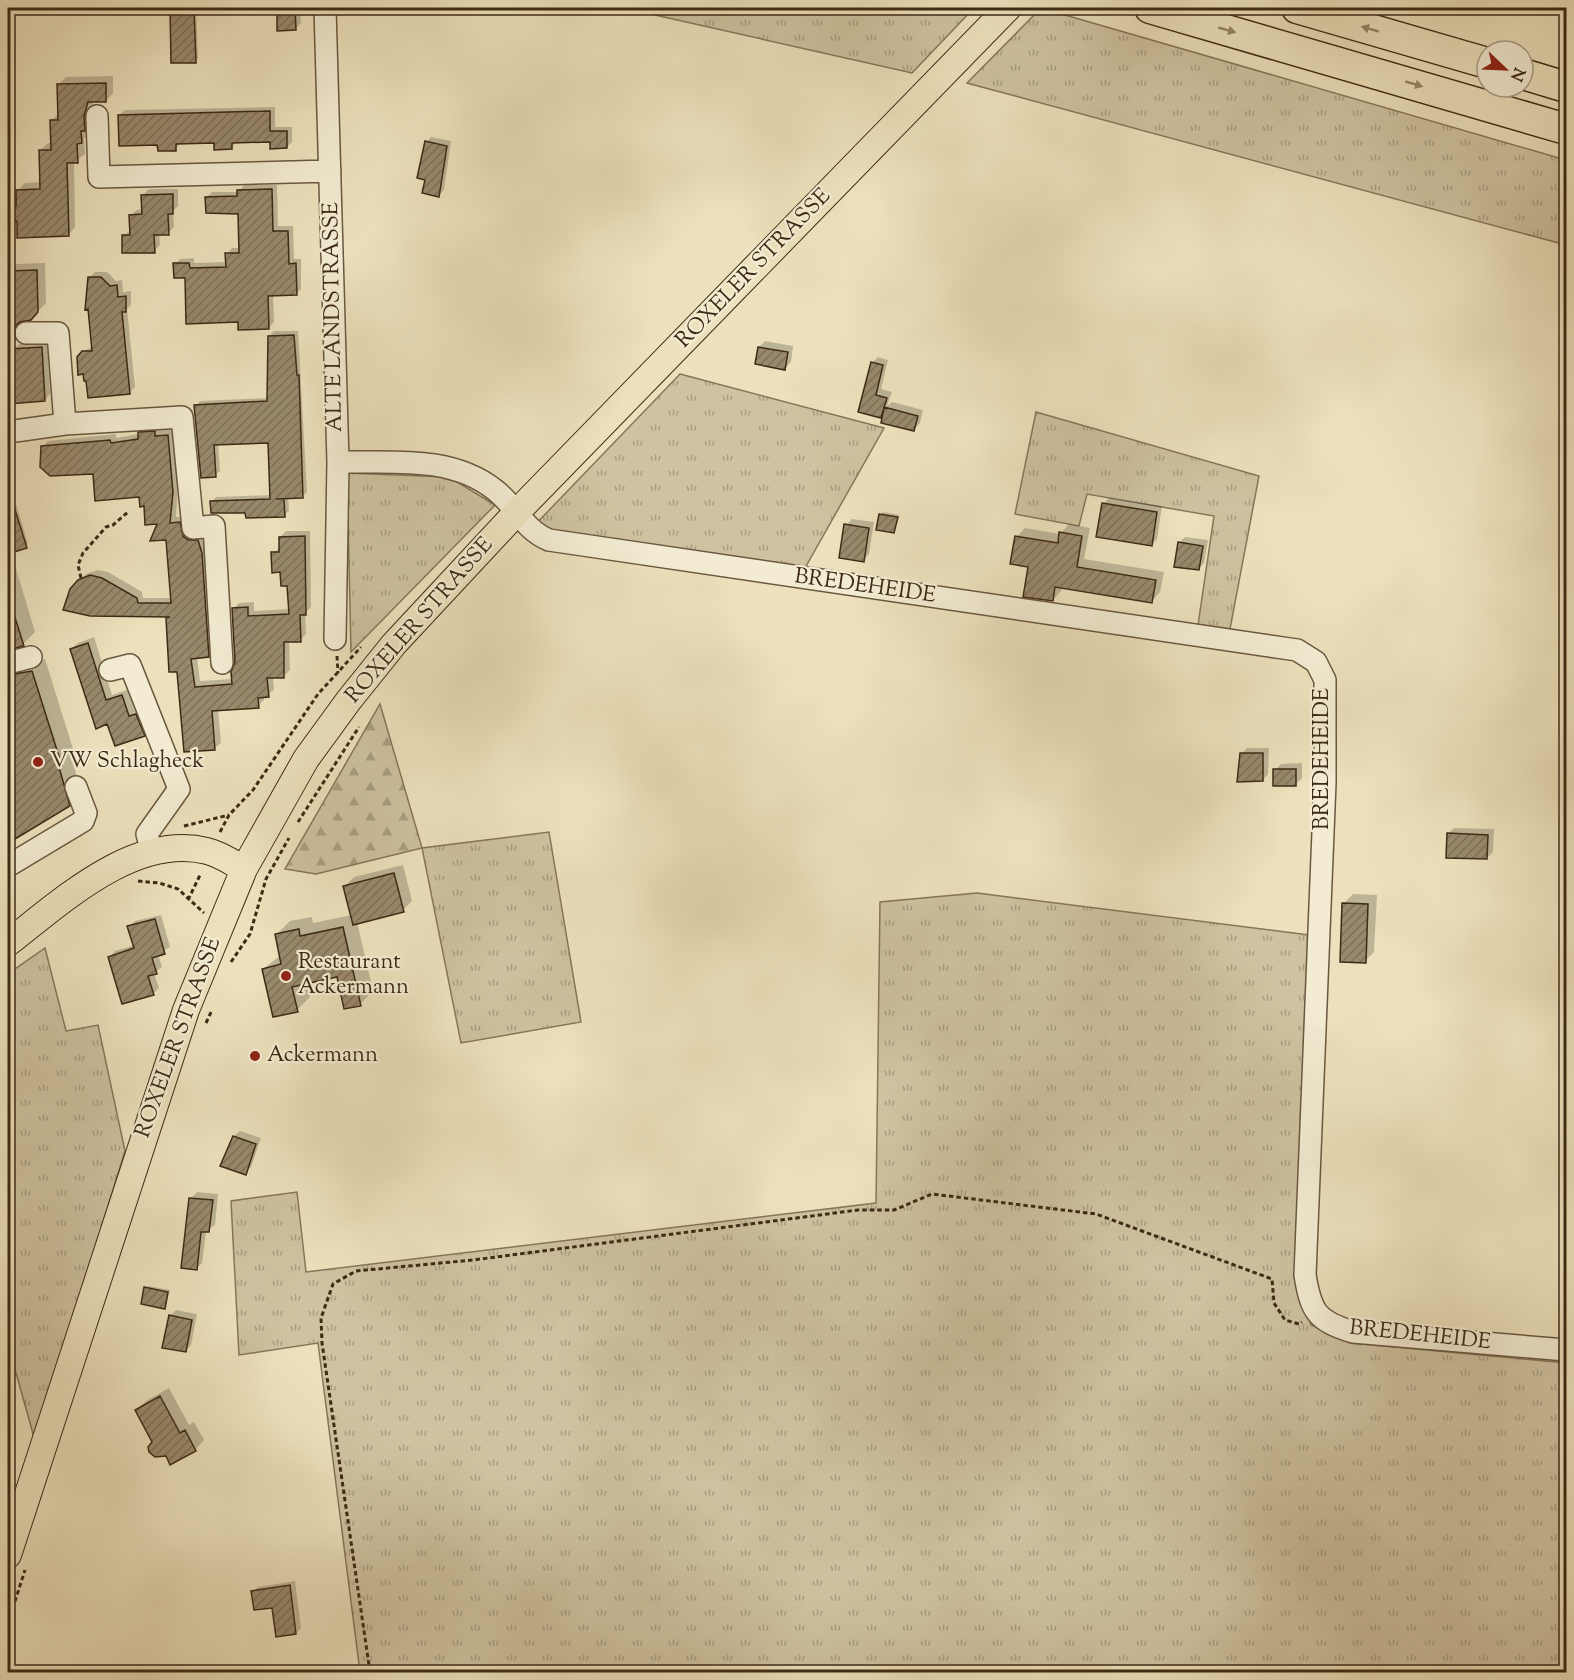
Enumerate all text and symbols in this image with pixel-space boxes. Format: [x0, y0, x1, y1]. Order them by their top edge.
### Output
one-way arrow [1361, 24, 1379, 33]
one-way arrow [1218, 25, 1236, 35]
north arrow [1475, 39, 1535, 99]
text: N [1503, 64, 1530, 84]
one-way arrow [1405, 80, 1423, 89]
street label: ROXELER STRASSE [669, 182, 839, 356]
street label: ALTE LANDSTRASSE [316, 202, 352, 432]
street label: ROXELER STRASSE [339, 531, 501, 711]
street label: BREDEHEIDE [792, 561, 938, 613]
street label: BREDEHEIDE [1307, 688, 1339, 830]
place label: VW Schlagheck [50, 746, 204, 778]
marker: VW Schlagheck [31, 755, 45, 769]
street label: ROXELER STRASSE [128, 933, 230, 1143]
place label: Restaurant Ackermann [298, 947, 409, 1004]
marker: Restaurant Ackermann [279, 969, 293, 983]
place label: Ackermann [267, 1040, 378, 1072]
marker: Ackermann [248, 1049, 262, 1063]
street label: BREDEHEIDE [1348, 1313, 1492, 1359]

